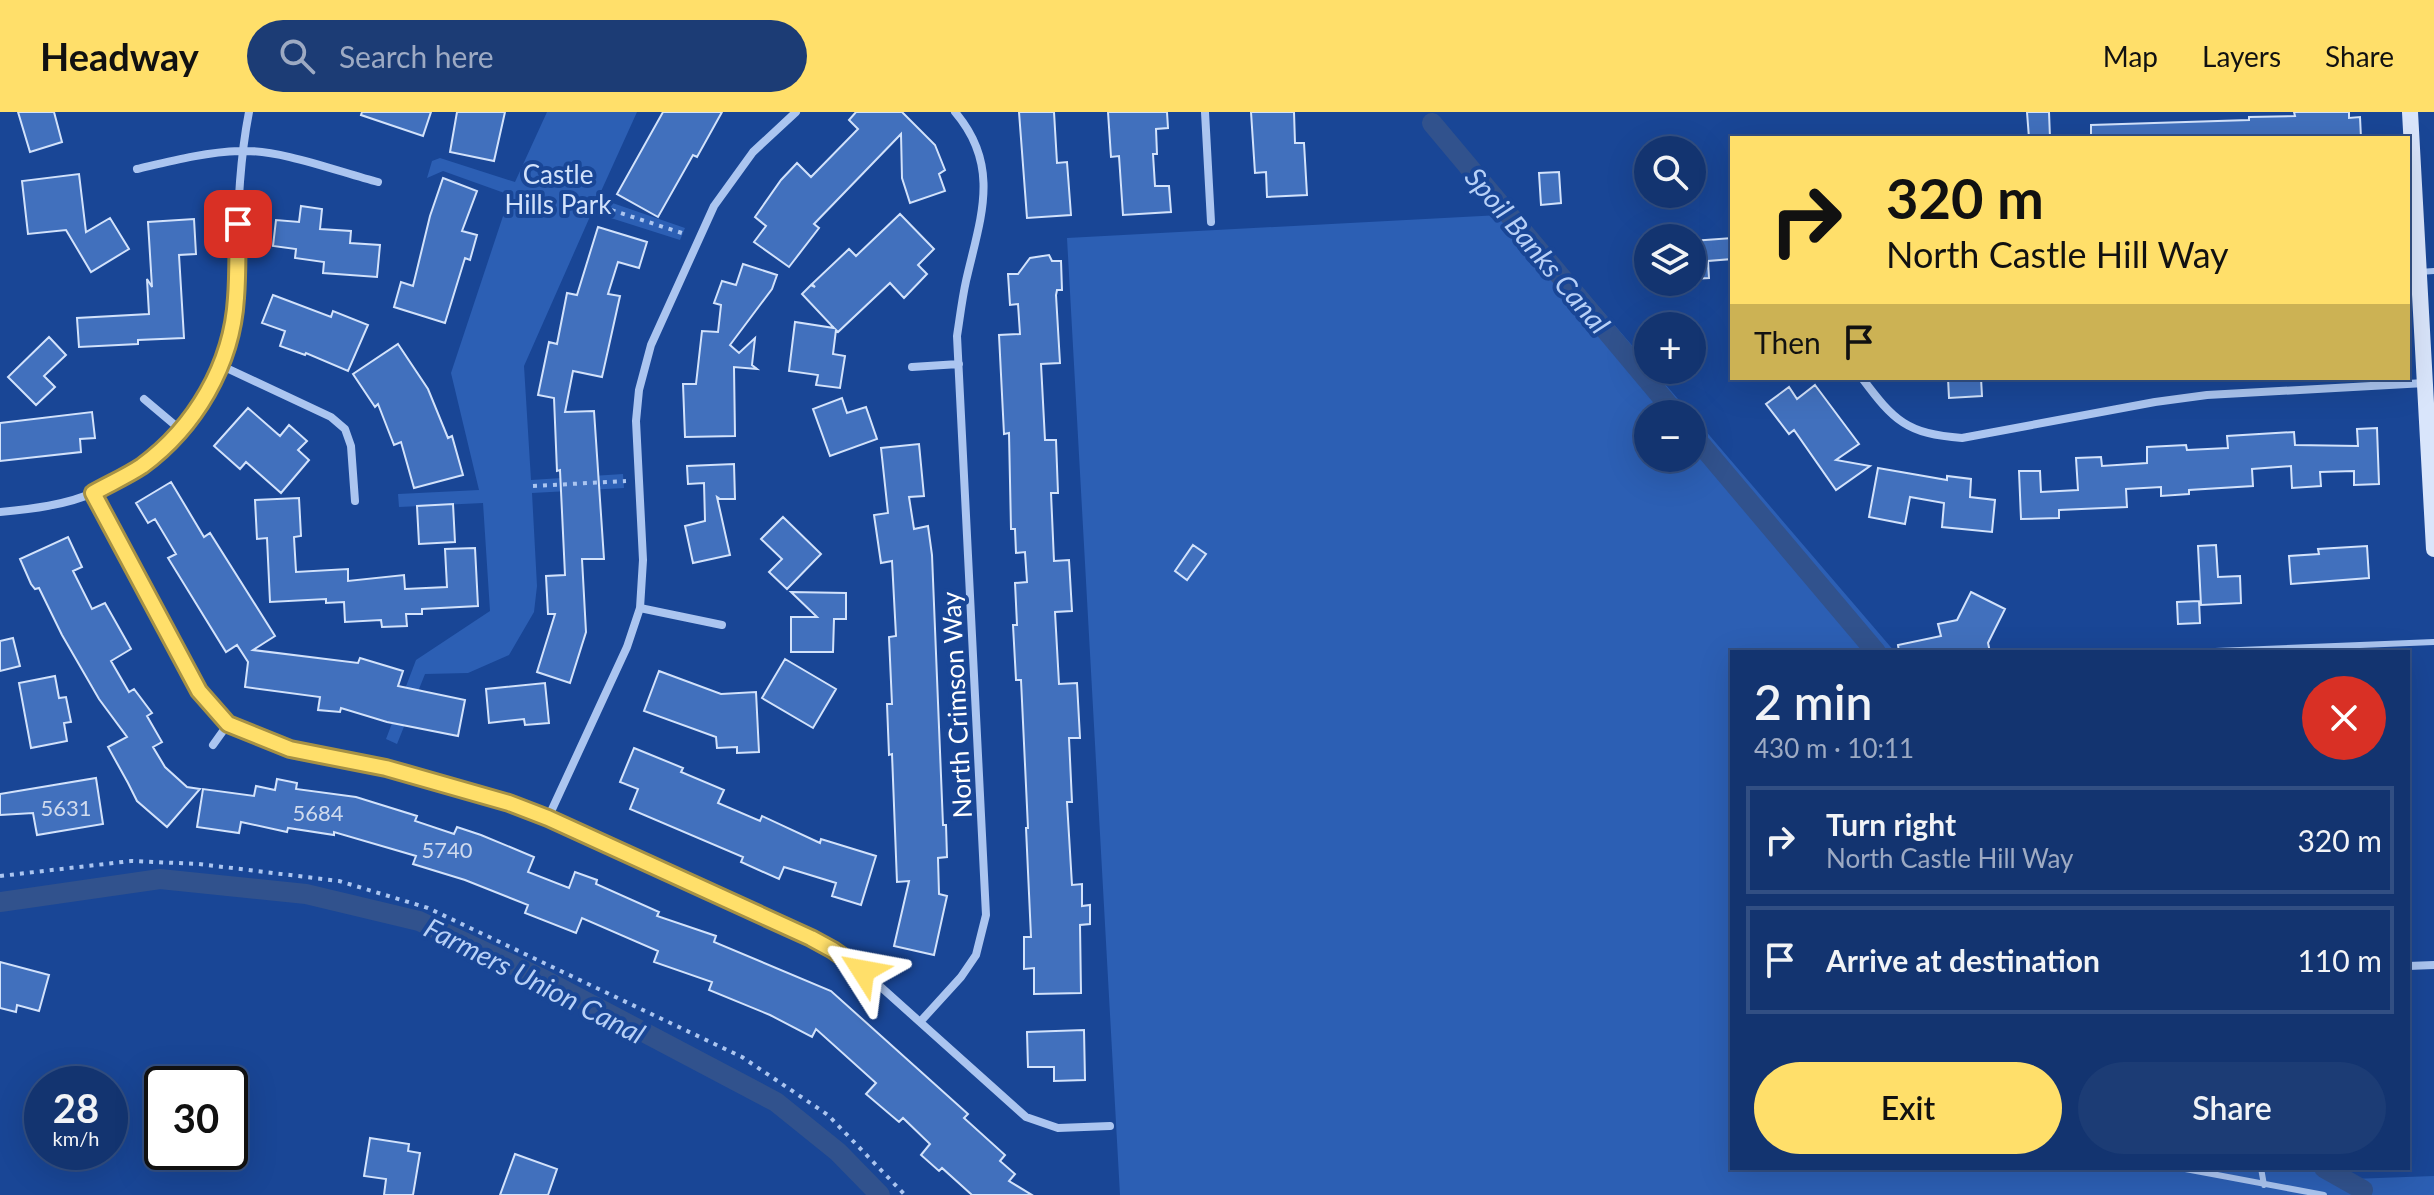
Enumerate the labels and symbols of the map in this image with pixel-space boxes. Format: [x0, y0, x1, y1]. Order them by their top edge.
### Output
park label: Castle Hills Park [505, 158, 612, 220]
water label: Spoil Banks Canal [1459, 160, 1617, 340]
pin [204, 190, 272, 258]
street label: North Crimson Way [934, 590, 978, 819]
house number: 5631 [40, 794, 92, 821]
house number: 5684 [292, 799, 344, 826]
house number: 5740 [421, 836, 473, 863]
water label: Farmers Union Canal [419, 910, 651, 1050]
position arrow [821, 929, 905, 1013]
speed limit sign: 30 [144, 1066, 248, 1170]

